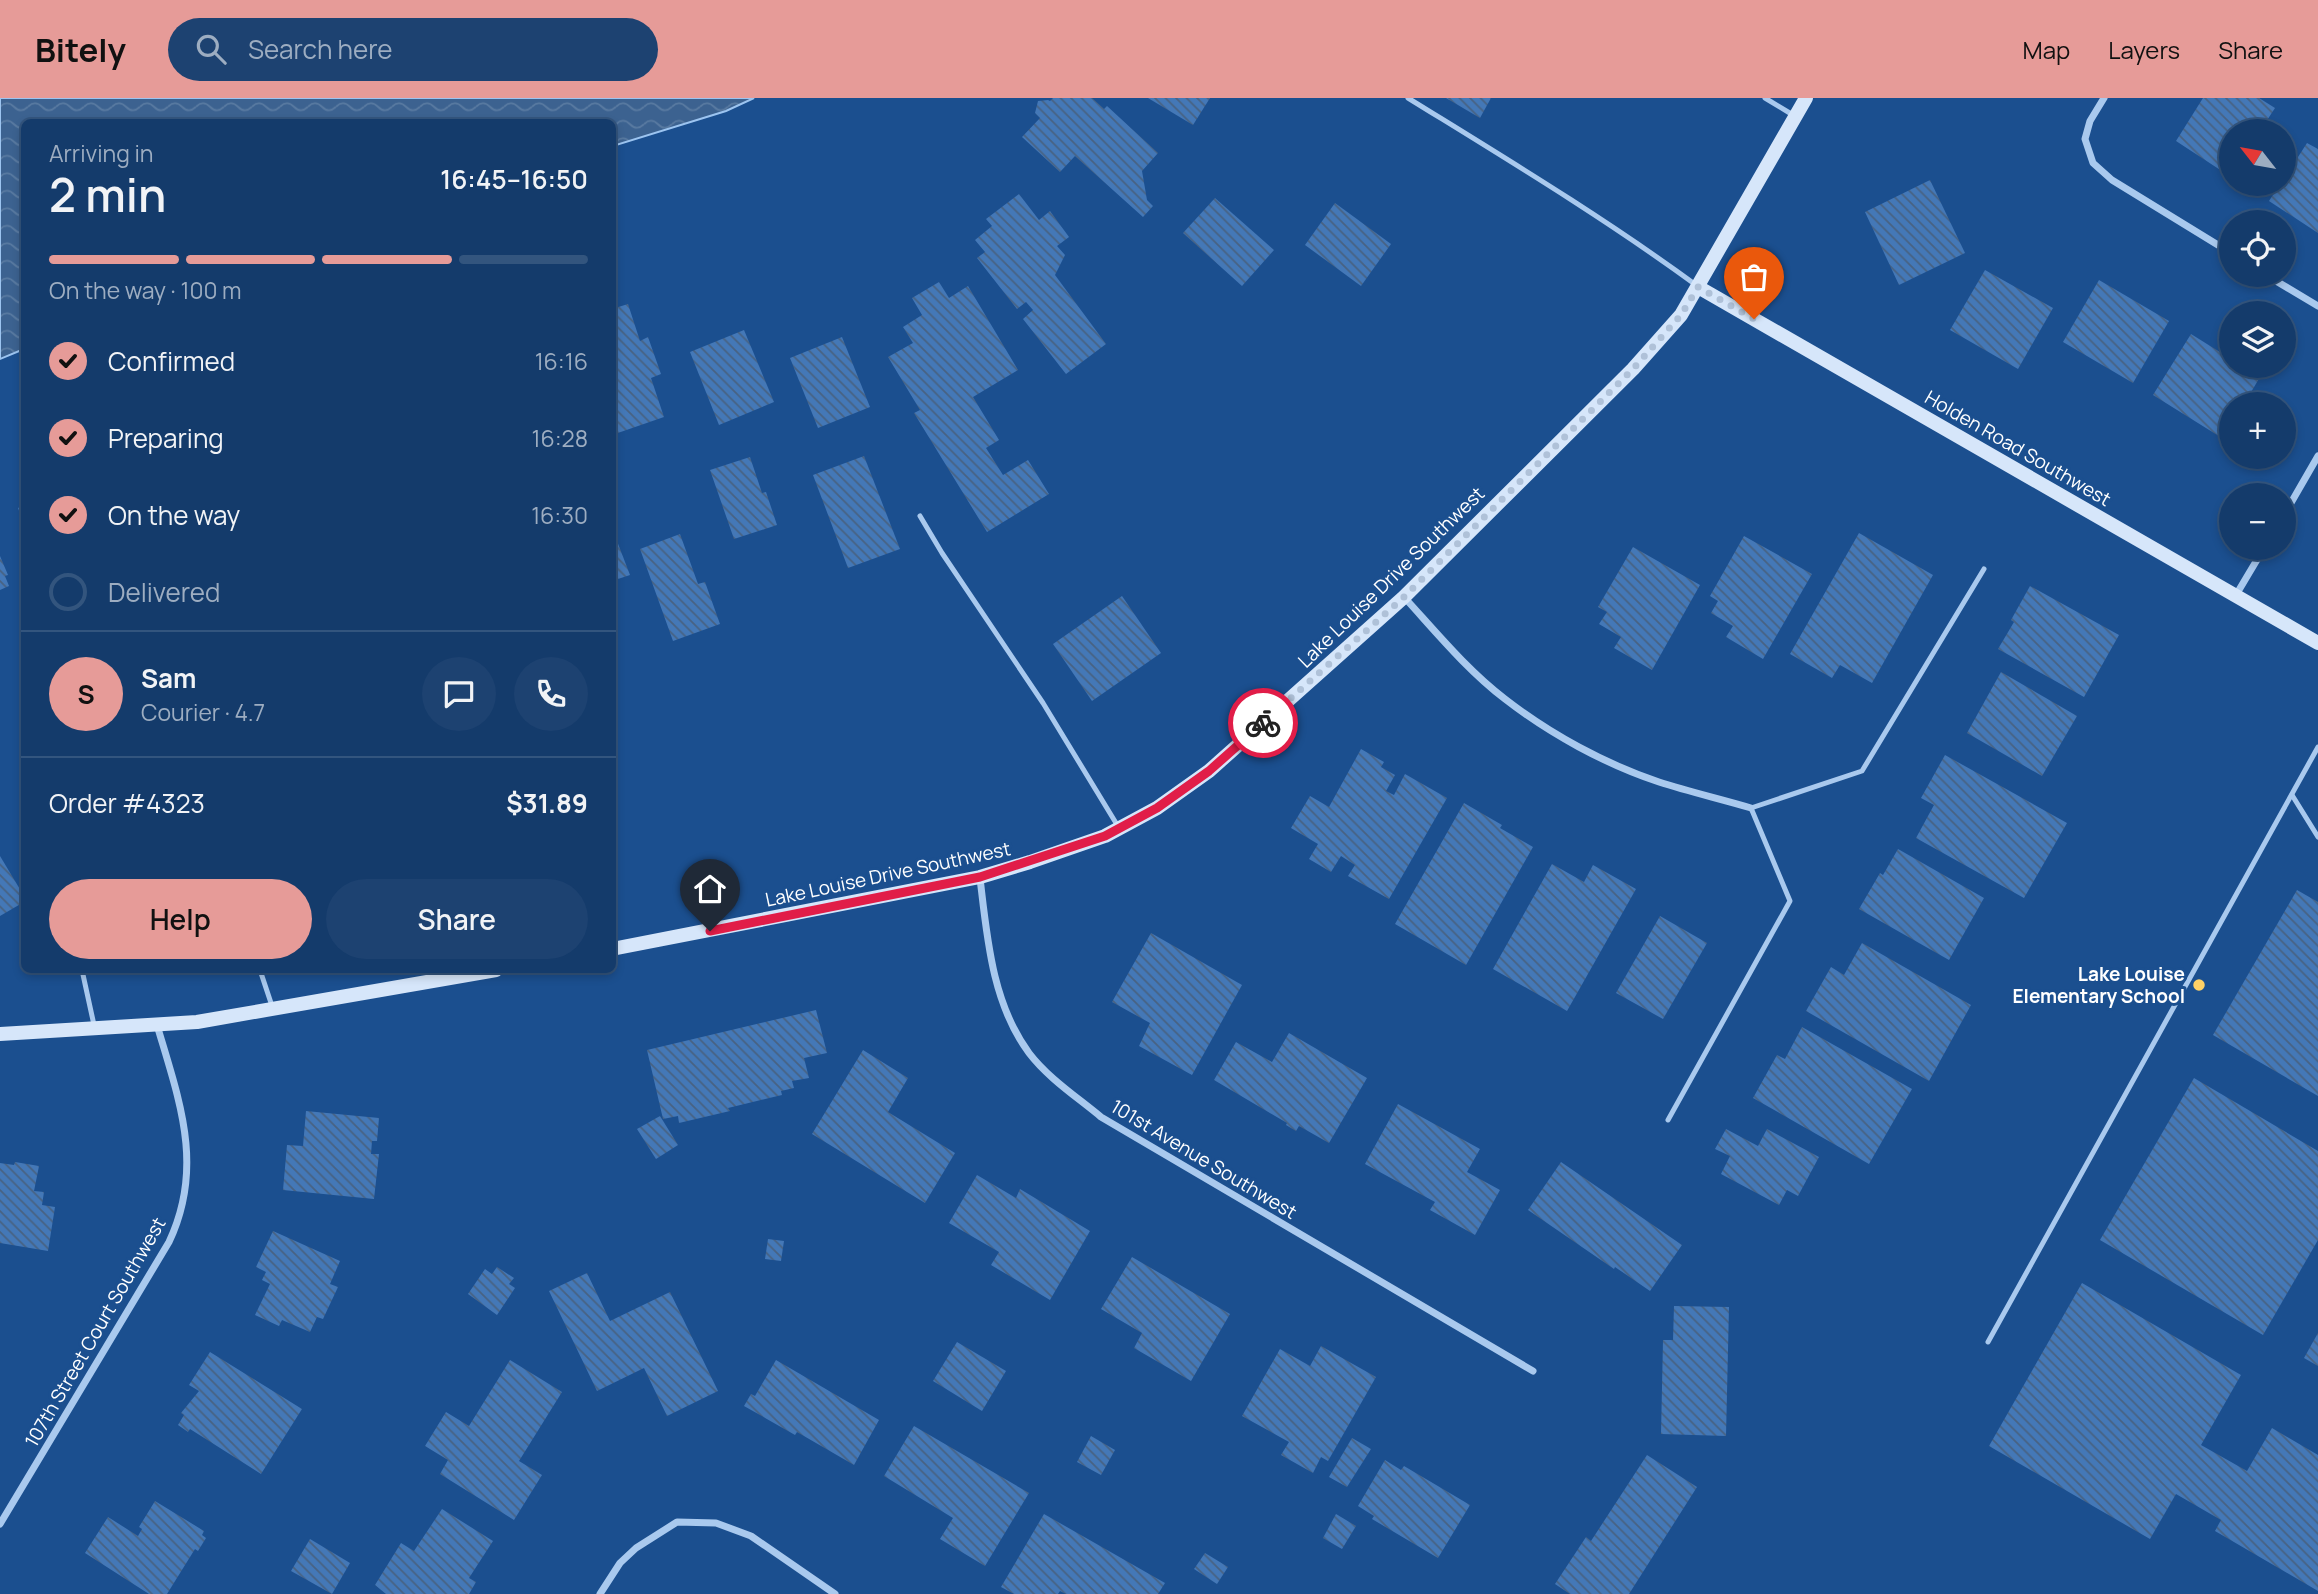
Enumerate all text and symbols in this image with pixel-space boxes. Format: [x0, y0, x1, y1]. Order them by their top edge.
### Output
search box [168, 18, 658, 81]
text: Bitely [35, 27, 126, 72]
icon: search [192, 30, 230, 68]
text: Search here [248, 31, 393, 67]
text: Map [2023, 33, 2070, 66]
text: Layers [2108, 33, 2180, 66]
text: Share [2218, 33, 2283, 66]
north arrow [2219, 119, 2296, 196]
map controls [2219, 119, 2296, 560]
text: Arriving in [49, 137, 154, 169]
text: 16:45–16:50 [440, 161, 588, 197]
text: 2 min [49, 163, 166, 226]
button: locate [2219, 210, 2296, 287]
pin [1724, 247, 1784, 319]
icon: bag [1735, 258, 1773, 296]
text: On the way · 100 m [49, 274, 242, 306]
button: layers [2219, 301, 2296, 378]
icon: check [49, 342, 87, 380]
text: Confirmed [108, 343, 235, 379]
text: 16:16 [535, 345, 588, 377]
street label: Holden Road Southwest [1920, 384, 2116, 512]
button: + [2219, 392, 2296, 469]
icon: check [49, 419, 87, 457]
text: Preparing [108, 420, 224, 456]
text: 16:28 [531, 422, 588, 454]
street label: Lake Louise Drive Southwest [1292, 481, 1490, 673]
button: − [2219, 483, 2296, 560]
icon: check [49, 496, 87, 534]
text: On the way [108, 497, 240, 533]
text: 16:30 [531, 499, 588, 531]
text: Delivered [108, 574, 220, 610]
button: chat [422, 657, 496, 731]
button: phone [514, 657, 588, 731]
text: Sam [141, 660, 196, 696]
text: S [77, 676, 95, 712]
courier [1228, 688, 1298, 758]
text: Courier · 4.7 [141, 696, 265, 728]
icon: bike [1244, 704, 1282, 742]
text: Order #4323 [49, 785, 205, 821]
text: $31.89 [506, 785, 588, 821]
street label: Lake Louise Drive Southwest [763, 835, 1013, 913]
pin [680, 859, 740, 931]
icon: home [691, 870, 729, 908]
button: Help [49, 879, 312, 959]
button: Share [326, 879, 588, 959]
place label: Lake Louise Elementary School [2012, 961, 2185, 1009]
marker: Lake Louise Elementary School [2191, 977, 2207, 993]
street label: 101st Avenue Southwest [1106, 1093, 1302, 1225]
street label: 107th Street Court Southwest [18, 1212, 172, 1452]

